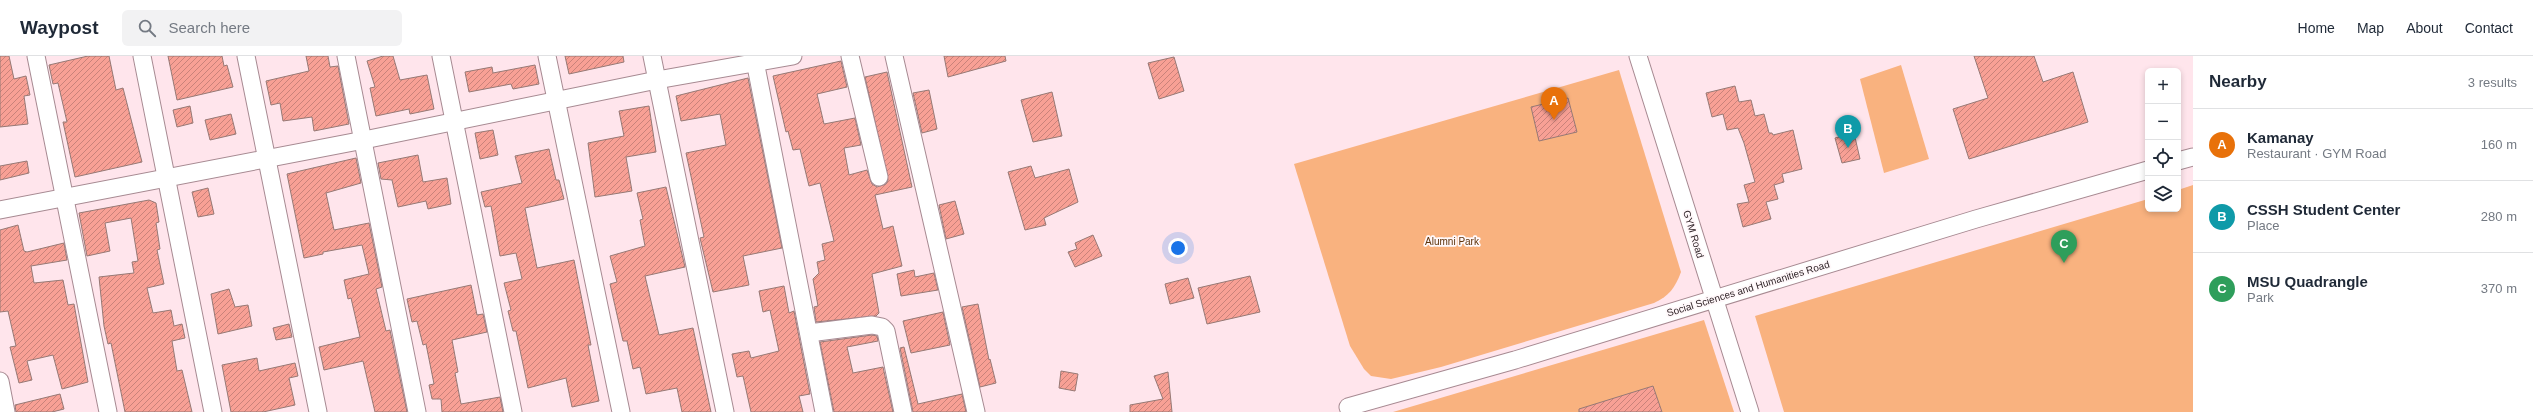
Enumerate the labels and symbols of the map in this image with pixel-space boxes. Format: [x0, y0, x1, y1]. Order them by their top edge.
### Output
pin: A [1541, 87, 1567, 120]
pin: B [1835, 115, 1861, 148]
street label: GYM Road [1681, 209, 1706, 259]
pin: C [2051, 230, 2077, 263]
park label: Alumni Park [1425, 236, 1480, 247]
your location [1168, 238, 1188, 258]
street label: Social Sciences and Humanities Road [1665, 258, 1831, 319]

